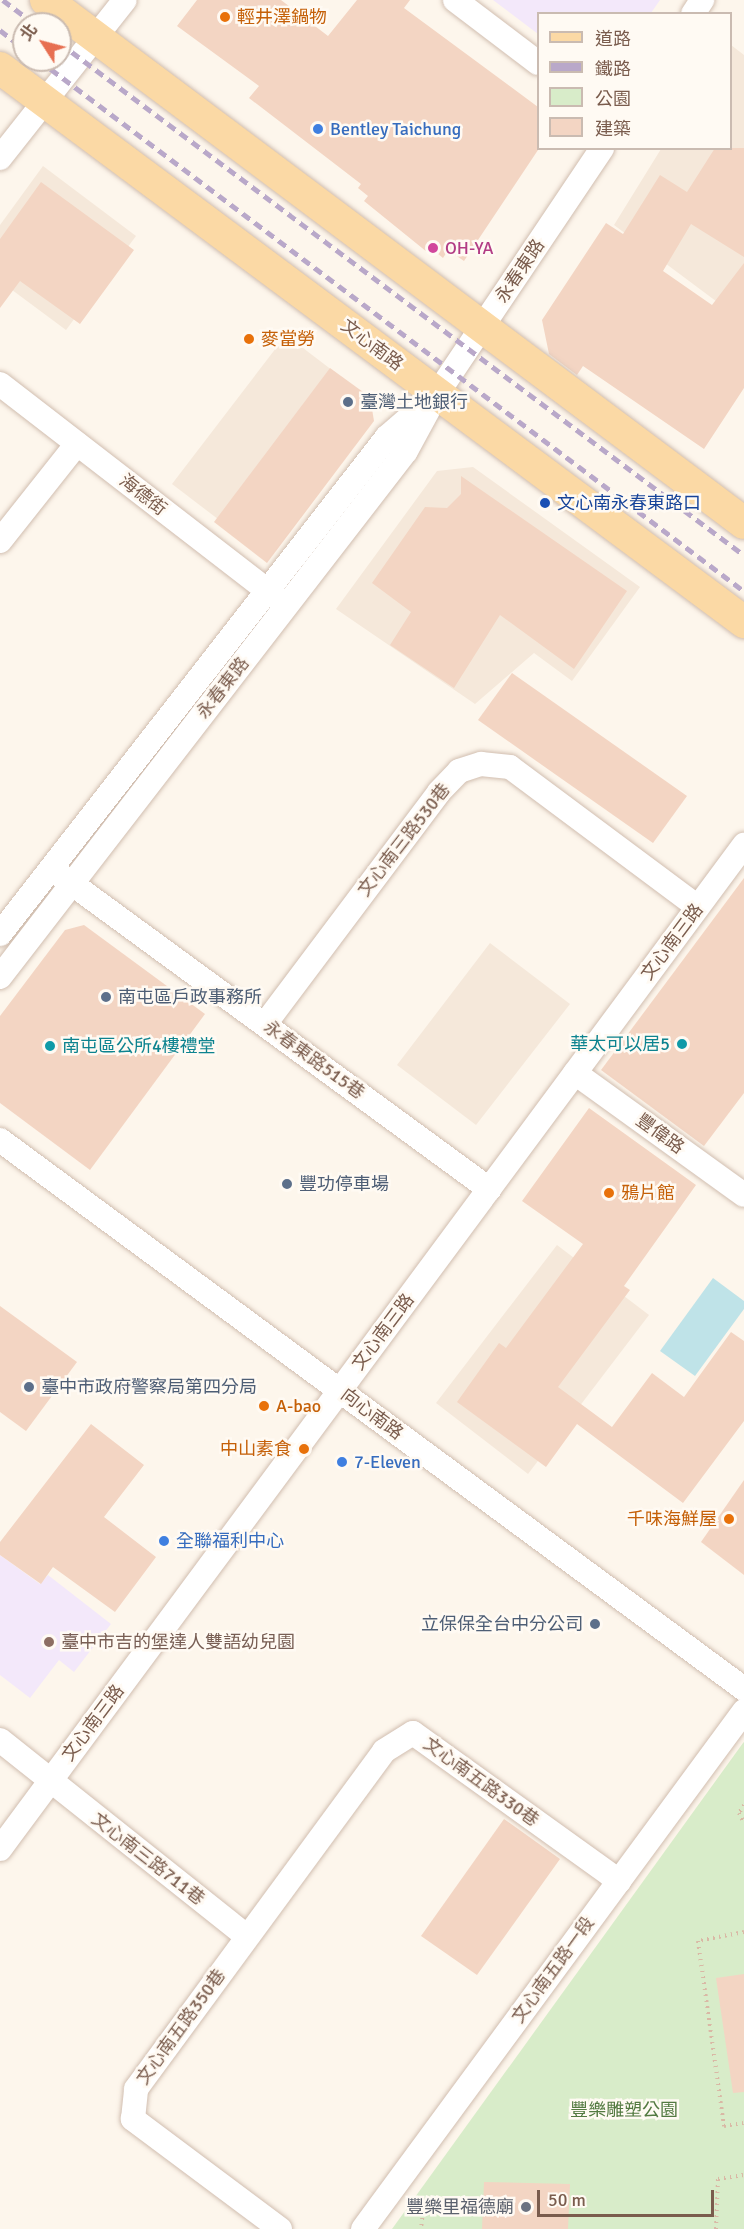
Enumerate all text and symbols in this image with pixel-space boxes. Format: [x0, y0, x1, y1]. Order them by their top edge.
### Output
place label: 輕井澤鍋物 [237, 6, 327, 28]
marker: 輕井澤鍋物 [218, 10, 232, 24]
north arrow [12, 12, 72, 72]
legend [537, 12, 732, 150]
text: 北 [16, 20, 42, 45]
text: 道路 [595, 28, 631, 50]
text: 鐵路 [595, 58, 631, 80]
text: 公園 [595, 88, 631, 110]
place label: Bentley Taichung [330, 118, 461, 140]
text: 建築 [595, 118, 631, 140]
marker: Bentley Taichung [311, 122, 325, 136]
street label: 永春東路 [491, 235, 549, 307]
place label: OH-YA [445, 237, 494, 259]
marker: OH-YA [426, 241, 440, 255]
street label: 文心南路 [337, 315, 407, 375]
place label: 麥當勞 [261, 328, 315, 350]
marker: 麥當勞 [242, 332, 256, 346]
place label: 臺灣土地銀行 [360, 391, 468, 413]
marker: 臺灣土地銀行 [341, 395, 355, 409]
street label: 海德街 [115, 470, 171, 520]
place label: 文心南永春東路口 [557, 492, 701, 514]
marker: 文心南永春東路口 [538, 496, 552, 510]
street label: 永春東路 [192, 653, 254, 723]
street label: 文心南三路530巷 [353, 779, 455, 901]
street label: 文心南三路 [636, 900, 708, 984]
place label: 南屯區戶政事務所 [118, 986, 262, 1008]
marker: 南屯區戶政事務所 [99, 990, 113, 1004]
street label: 永春東路515巷 [259, 1016, 369, 1104]
place label: 華太可以居5 [570, 1033, 670, 1055]
place label: 南屯區公所4樓禮堂 [62, 1035, 216, 1057]
marker: 華太可以居5 [675, 1037, 689, 1051]
marker: 南屯區公所4樓禮堂 [43, 1039, 57, 1053]
street label: 豐偉路 [632, 1109, 688, 1159]
place label: 豐功停車場 [299, 1173, 389, 1195]
marker: 豐功停車場 [280, 1177, 294, 1191]
place label: 鴉片館 [621, 1182, 675, 1204]
marker: 鴉片館 [602, 1186, 616, 1200]
street label: 文心南三路 [347, 1290, 419, 1374]
place label: 臺中市政府警察局第四分局 [41, 1376, 257, 1398]
marker: 臺中市政府警察局第四分局 [22, 1380, 36, 1394]
street label: 向心南路 [337, 1384, 407, 1444]
place label: A-bao [276, 1395, 321, 1417]
marker: A-bao [257, 1399, 271, 1413]
place label: 中山素食 [220, 1438, 292, 1460]
marker: 中山素食 [297, 1442, 311, 1456]
place label: 7-Eleven [354, 1451, 421, 1473]
marker: 7-Eleven [335, 1455, 349, 1469]
place label: 千味海鮮屋 [627, 1508, 717, 1530]
marker: 千味海鮮屋 [722, 1512, 736, 1526]
place label: 全聯福利中心 [176, 1530, 284, 1552]
marker: 全聯福利中心 [157, 1534, 171, 1548]
place label: 立保保全台中分公司 [421, 1613, 583, 1635]
marker: 立保保全台中分公司 [588, 1617, 602, 1631]
place label: 臺中市吉的堡達人雙語幼兒園 [61, 1631, 295, 1653]
marker: 臺中市吉的堡達人雙語幼兒園 [42, 1635, 56, 1649]
street label: 文心南三路 [57, 1681, 129, 1765]
street label: 文心南五路330巷 [419, 1733, 543, 1831]
street label: 文心南三路711巷 [87, 1808, 209, 1910]
street label: 文心南五路一段 [507, 1913, 599, 2027]
street label: 文心南五路350巷 [132, 1965, 230, 2089]
park label: 豐樂雕塑公園 [570, 2099, 678, 2121]
scale bar [540, 2178, 717, 2216]
text: 50 m [548, 2189, 586, 2211]
place label: 豐樂里福德廟 [406, 2196, 514, 2218]
marker: 豐樂里福德廟 [519, 2200, 533, 2214]

